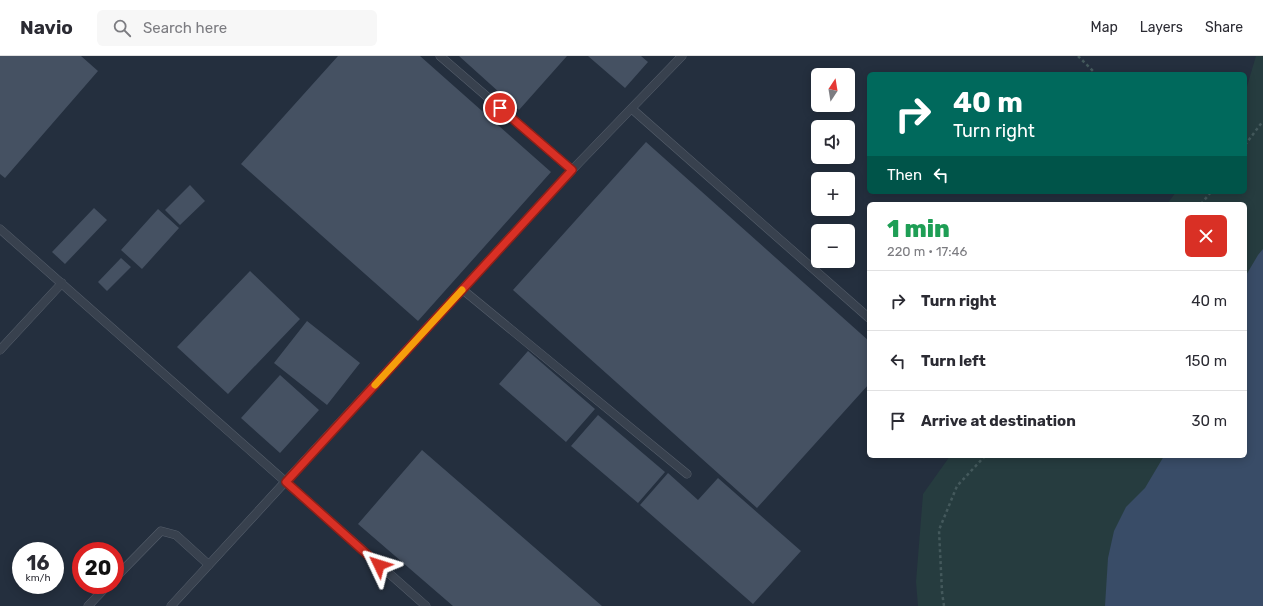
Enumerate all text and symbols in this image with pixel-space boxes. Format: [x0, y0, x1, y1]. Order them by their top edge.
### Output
search box [97, 10, 377, 46]
text: Navio [20, 16, 73, 39]
icon: search [111, 17, 133, 39]
text: Search here [143, 19, 227, 37]
text: Map [1091, 19, 1118, 36]
text: Layers [1140, 19, 1183, 36]
text: Share [1205, 19, 1243, 36]
north arrow [811, 68, 855, 112]
map controls [811, 68, 855, 268]
text: 40 m [953, 86, 1023, 119]
icon: right [887, 88, 939, 140]
pin [483, 91, 517, 125]
icon: arrive [489, 97, 511, 119]
button: sound [811, 120, 855, 164]
text: Turn right [953, 120, 1035, 142]
icon: left [930, 164, 952, 186]
text: Then [887, 166, 922, 184]
button: + [811, 172, 855, 216]
text: 1 min [887, 215, 950, 243]
button: close [1185, 215, 1227, 257]
button: − [811, 224, 855, 268]
text: 220 m · 17:46 [887, 244, 967, 259]
icon: right [887, 290, 909, 312]
text: Turn right [921, 292, 996, 310]
text: 40 m [1191, 292, 1227, 310]
icon: left [887, 350, 909, 372]
text: Turn left [921, 352, 986, 370]
text: 150 m [1185, 352, 1227, 370]
icon: arrive [887, 410, 909, 432]
text: Arrive at destination [921, 412, 1076, 430]
text: 30 m [1191, 412, 1227, 430]
speed limit sign: 20 [72, 542, 124, 594]
position arrow [358, 544, 400, 586]
text: 16 [27, 551, 49, 575]
text: km/h [26, 572, 50, 584]

